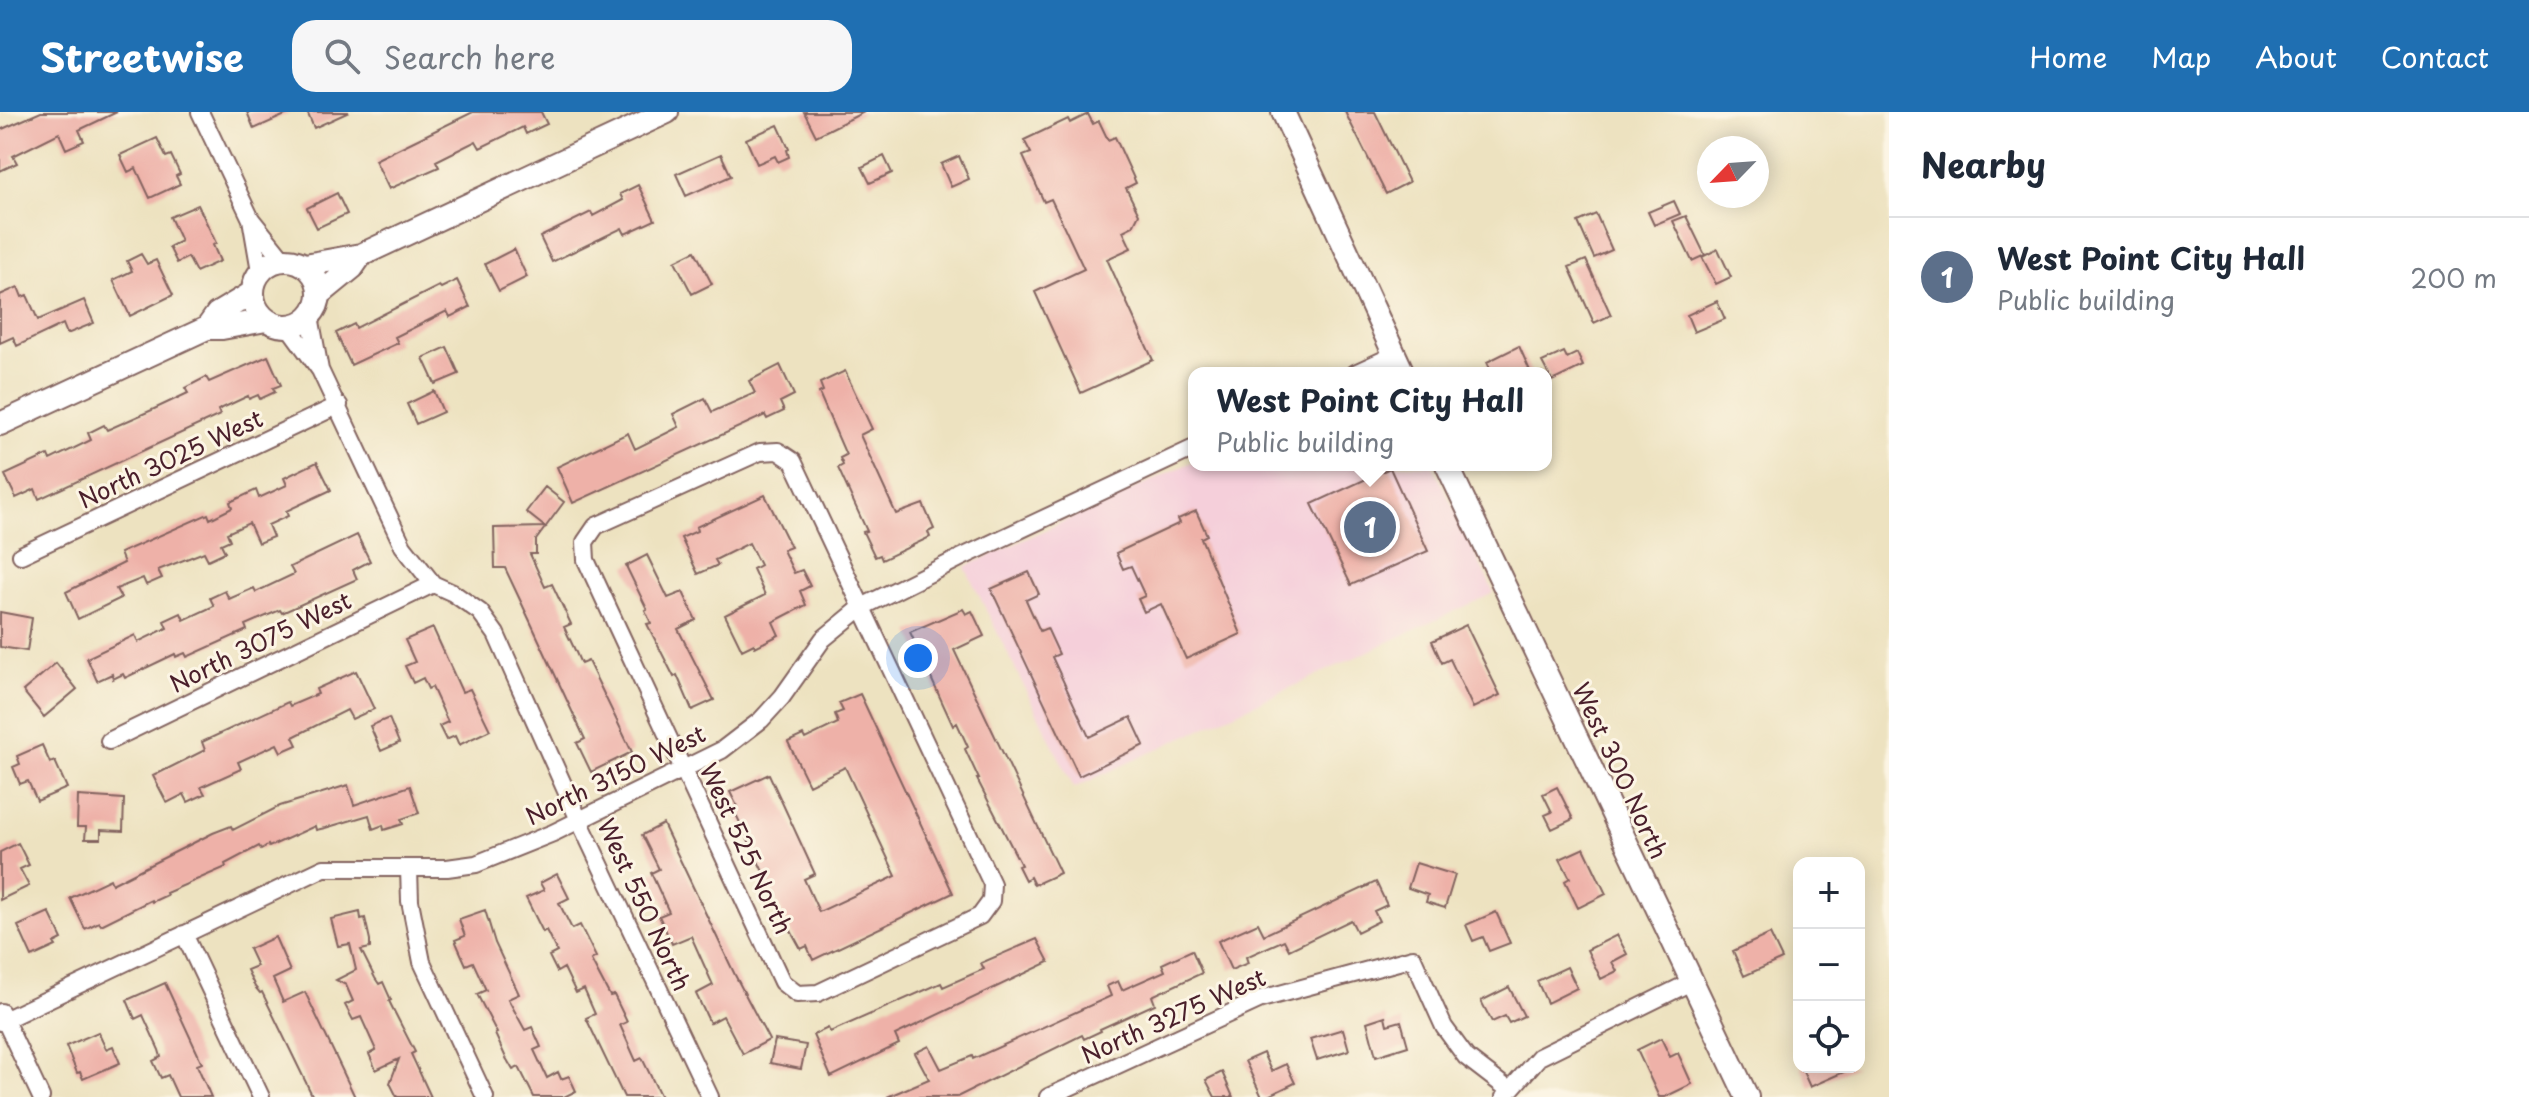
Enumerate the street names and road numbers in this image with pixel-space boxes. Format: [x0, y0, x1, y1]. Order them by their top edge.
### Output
street label: North 3025 West [72, 399, 268, 517]
street label: North 3075 West [163, 581, 357, 701]
street label: West 300 North [1564, 676, 1678, 864]
street label: North 3150 West [519, 715, 711, 833]
street label: West 525 North [692, 756, 802, 940]
street label: West 550 North [589, 812, 701, 996]
street label: North 3275 West [1075, 958, 1271, 1072]

